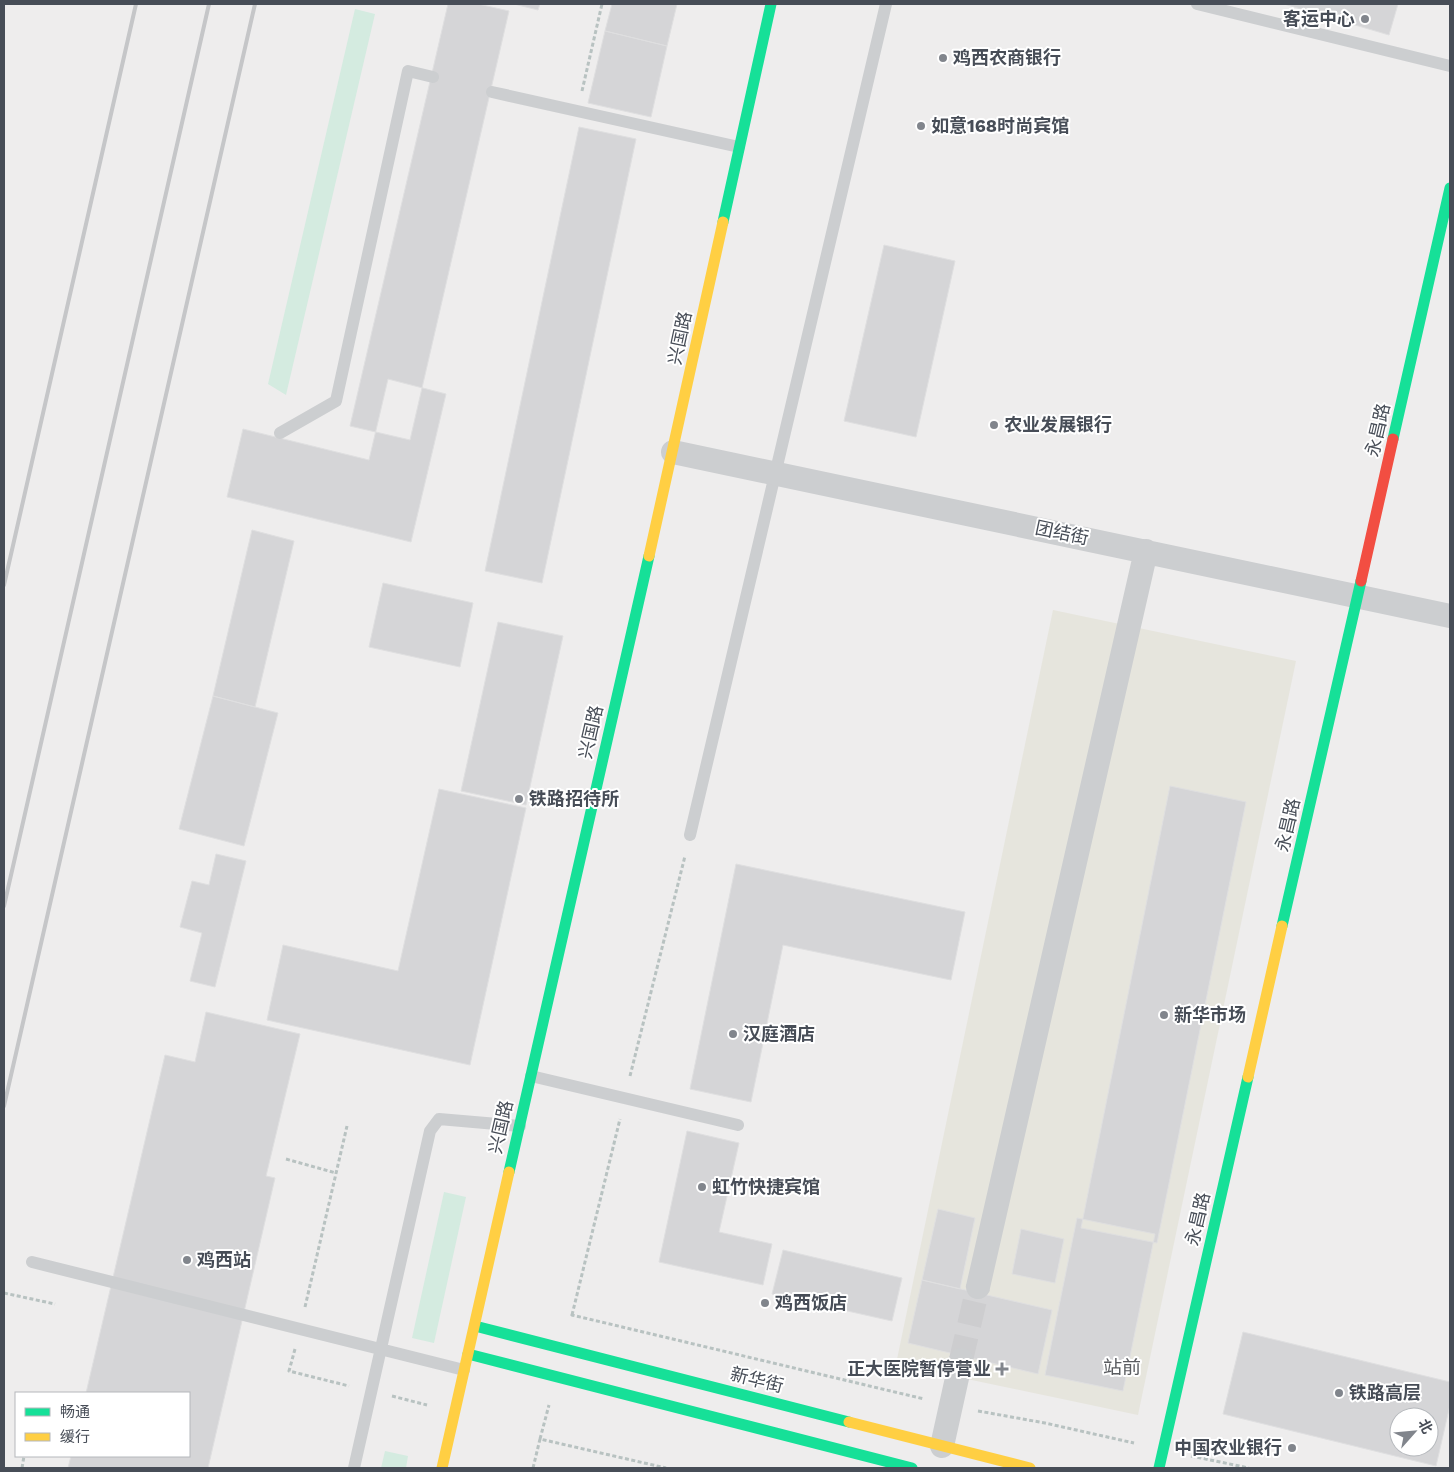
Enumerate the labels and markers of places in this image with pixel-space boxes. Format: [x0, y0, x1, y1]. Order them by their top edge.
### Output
place label: 客运中心 [1283, 8, 1355, 29]
marker: 客运中心 [1359, 13, 1371, 25]
place label: 鸡西农商银行 [953, 47, 1061, 68]
marker: 鸡西农商银行 [937, 52, 949, 64]
place label: 如意168时尚宾馆 [931, 115, 1069, 136]
marker: 如意168时尚宾馆 [915, 120, 927, 132]
place label: 农业发展银行 [1004, 414, 1112, 435]
marker: 农业发展银行 [988, 419, 1000, 431]
place label: 铁路招待所 [529, 788, 619, 809]
marker: 铁路招待所 [513, 793, 525, 805]
place label: 新华市场 [1174, 1004, 1246, 1025]
marker: 新华市场 [1158, 1009, 1170, 1021]
place label: 汉庭酒店 [743, 1023, 815, 1044]
marker: 汉庭酒店 [727, 1028, 739, 1040]
place label: 虹竹快捷宾馆 [712, 1176, 820, 1197]
marker: 虹竹快捷宾馆 [696, 1181, 708, 1193]
place label: 鸡西站 [197, 1249, 251, 1270]
marker: 鸡西站 [181, 1254, 193, 1266]
place label: 鸡西饭店 [775, 1292, 847, 1313]
marker: 鸡西饭店 [759, 1297, 771, 1309]
place label: 正大医院暂停营业 [847, 1358, 991, 1379]
marker: 正大医院暂停营业 [995, 1362, 1009, 1376]
place label: 铁路高层 [1349, 1382, 1421, 1403]
marker: 铁路高层 [1333, 1387, 1345, 1399]
place label: 中国农业银行 [1174, 1437, 1282, 1458]
marker: 中国农业银行 [1286, 1442, 1298, 1454]

